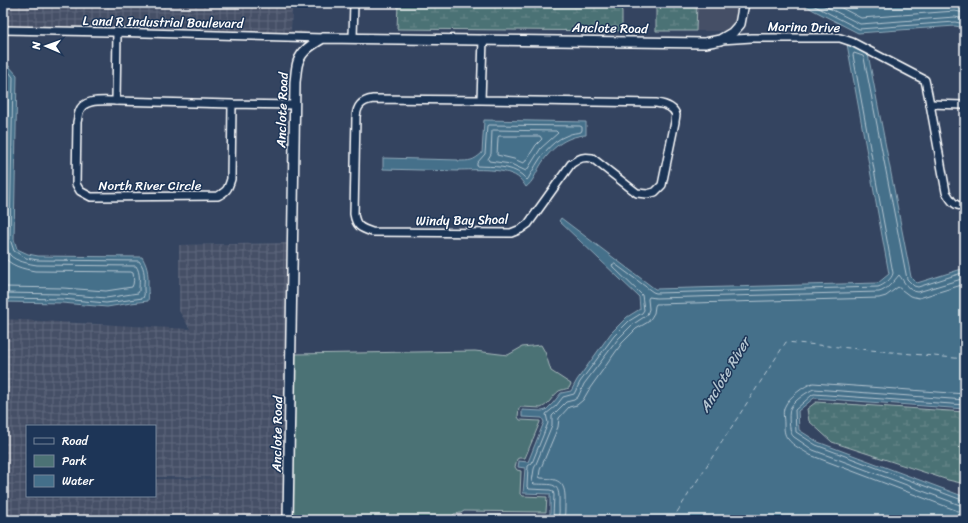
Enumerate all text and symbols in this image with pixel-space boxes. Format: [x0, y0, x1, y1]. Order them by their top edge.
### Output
street label: L and R Industrial Boulevard [82, 9, 245, 35]
street label: Marina Drive [768, 15, 841, 39]
street label: Anclote Road [571, 16, 649, 40]
north arrow [26, 26, 66, 66]
text: N [27, 41, 46, 51]
street label: Anclote Road [269, 71, 295, 149]
street label: North River Circle [99, 174, 202, 197]
street label: Windy Bay Shoal [415, 208, 509, 232]
water label: Anclote River [692, 331, 758, 418]
street label: Anclote Road [265, 395, 289, 473]
legend [26, 425, 156, 497]
text: Road [62, 430, 89, 452]
text: Park [62, 450, 87, 472]
text: Water [62, 470, 95, 492]

